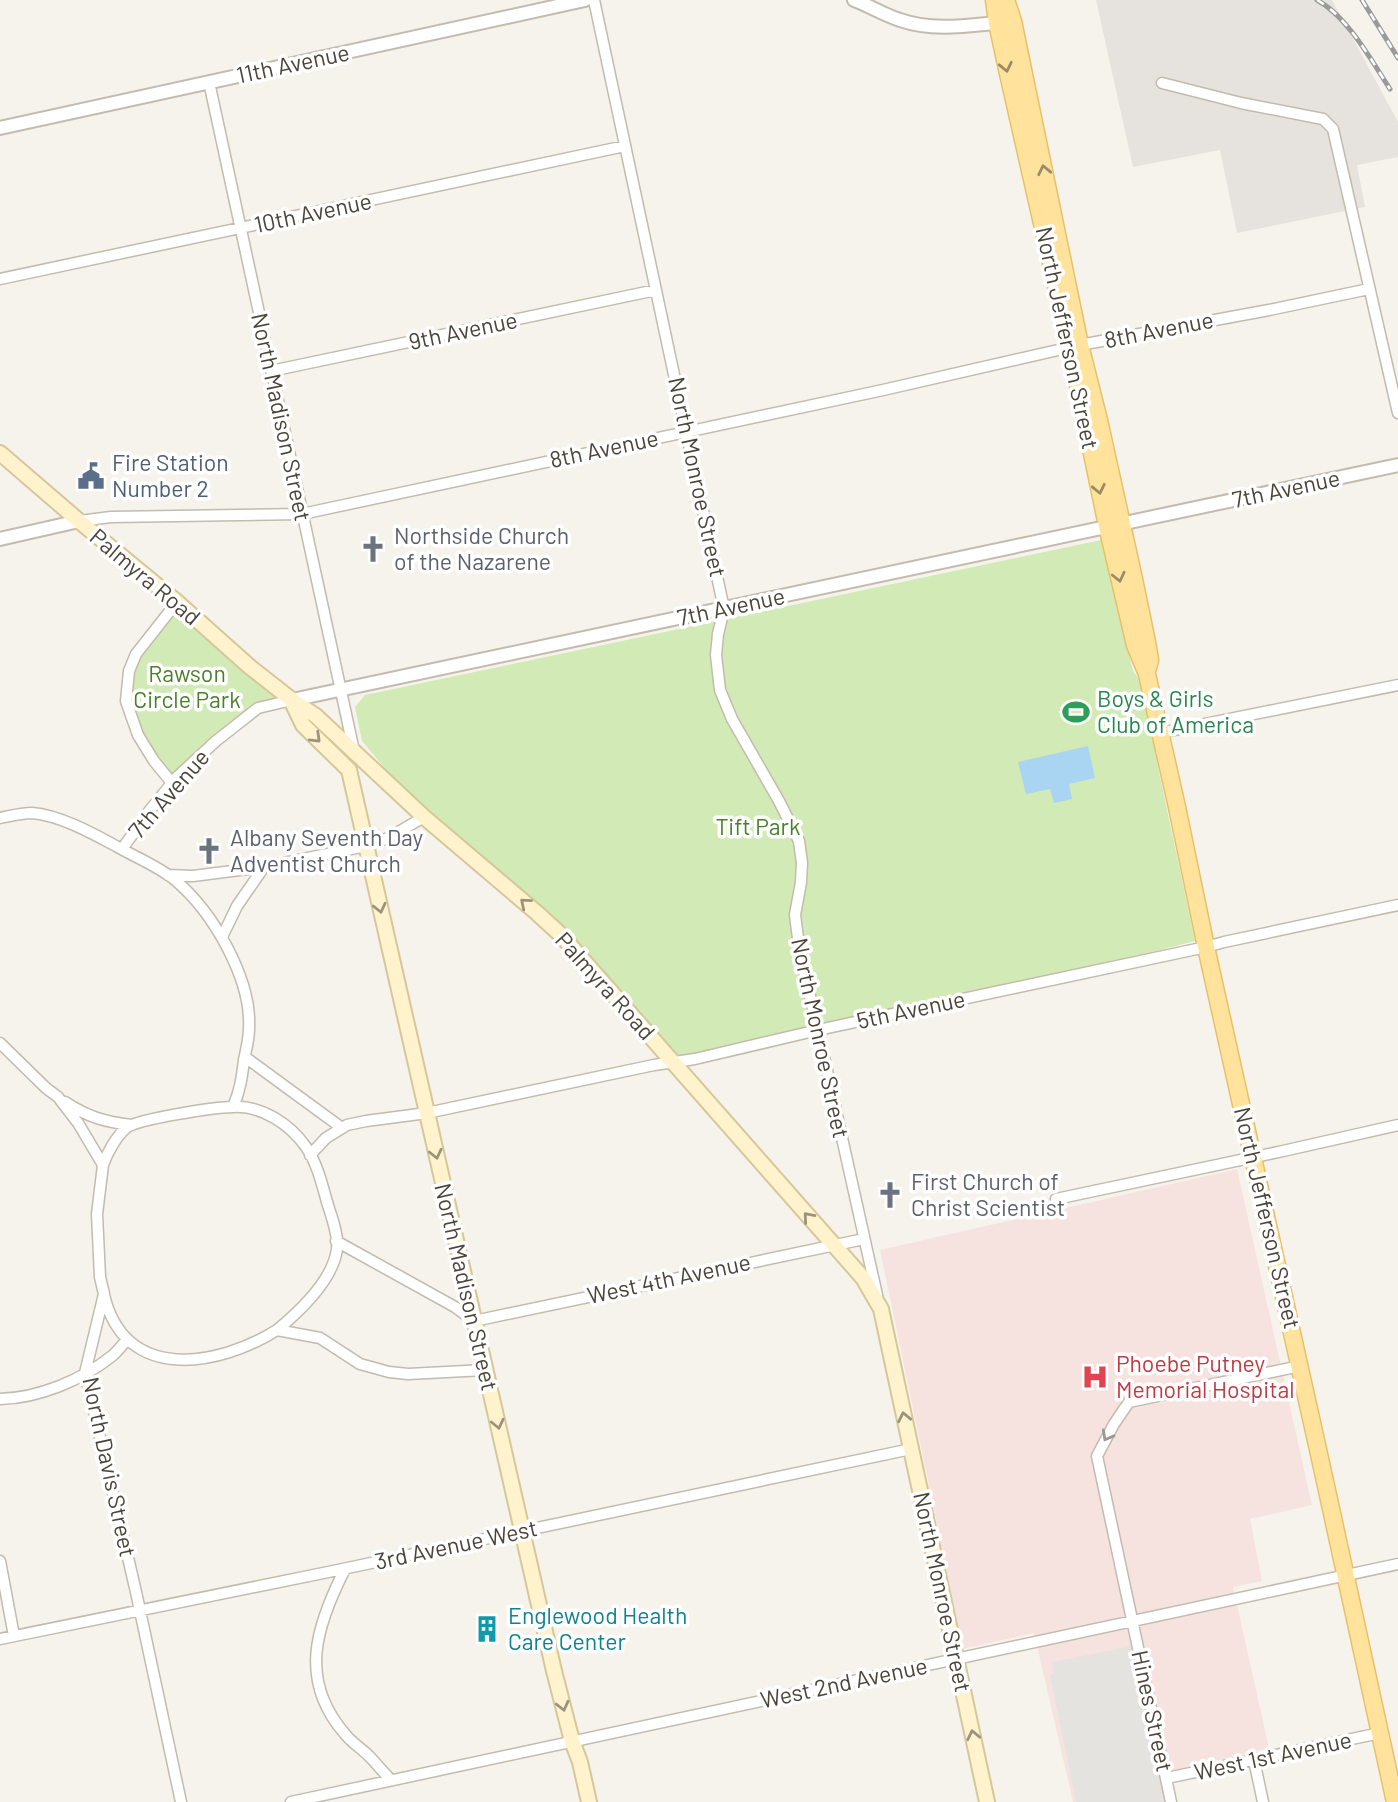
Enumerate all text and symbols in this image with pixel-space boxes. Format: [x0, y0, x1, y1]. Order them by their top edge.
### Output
street label: 11th Avenue [234, 37, 352, 89]
one-way arrow [998, 61, 1013, 73]
one-way arrow [1037, 164, 1052, 176]
street label: 10th Avenue [251, 186, 374, 238]
street label: North Jefferson Street [1031, 224, 1105, 452]
street label: 9th Avenue [406, 305, 520, 355]
street label: 8th Avenue [1102, 305, 1216, 353]
street label: North Madison Street [246, 310, 318, 523]
street label: North Monroe Street [663, 374, 733, 579]
street label: 8th Avenue [547, 423, 661, 473]
place label: Fire Station Number 2 [112, 448, 229, 502]
public building icon: Fire Station Number 2 [76, 461, 106, 491]
street label: 7th Avenue [1229, 463, 1342, 513]
one-way arrow [1091, 483, 1106, 495]
place label: Northside Church of the Nazarene [394, 521, 569, 575]
street label: Palmyra Road [85, 522, 207, 631]
church icon: Northside Church of the Nazarene [358, 534, 388, 564]
one-way arrow [1111, 571, 1125, 583]
street label: 7th Avenue [674, 581, 787, 631]
park label: Rawson Circle Park [133, 659, 241, 713]
place label: Boys & Girls Club of America [1097, 684, 1254, 738]
sports icon: Boys & Girls Club of America [1061, 697, 1091, 727]
one-way arrow [308, 729, 321, 742]
street label: 7th Avenue [122, 743, 215, 844]
park label: Tift Park [716, 812, 801, 840]
place label: Albany Seventh Day Adventist Church [230, 823, 424, 877]
church icon: Albany Seventh Day Adventist Church [194, 836, 224, 866]
one-way arrow [521, 899, 534, 911]
one-way arrow [372, 902, 387, 914]
street label: Palmyra Road [550, 926, 661, 1045]
street label: North Monroe Street [786, 935, 856, 1140]
street label: 5th Avenue [854, 984, 968, 1034]
street label: North Jefferson Street [1229, 1104, 1307, 1331]
one-way arrow [428, 1148, 442, 1160]
place label: First Church of Christ Scientist [911, 1167, 1065, 1221]
street label: North Madison Street [429, 1180, 504, 1393]
church icon: First Church of Christ Scientist [875, 1180, 905, 1210]
one-way arrow [804, 1212, 816, 1225]
street label: West 4th Avenue [585, 1247, 753, 1309]
place label: Phoebe Putney Memorial Hospital [1116, 1349, 1295, 1403]
hospital icon: Phoebe Putney Memorial Hospital [1080, 1362, 1110, 1392]
street label: North Davis Street [77, 1374, 143, 1559]
one-way arrow [897, 1411, 912, 1423]
one-way arrow [489, 1417, 504, 1429]
one-way arrow [1102, 1429, 1115, 1442]
street label: North Monroe Street [908, 1489, 978, 1694]
street label: 3rd Avenue West [372, 1513, 540, 1575]
place label: Englewood Health Care Center [508, 1601, 687, 1655]
building icon: Englewood Health Care Center [472, 1614, 502, 1644]
street label: Hines Street [1126, 1647, 1180, 1774]
street label: West 2nd Avenue [758, 1651, 930, 1713]
one-way arrow [555, 1700, 569, 1712]
street label: West 1st Avenue [1191, 1725, 1354, 1785]
one-way arrow [967, 1729, 981, 1741]

